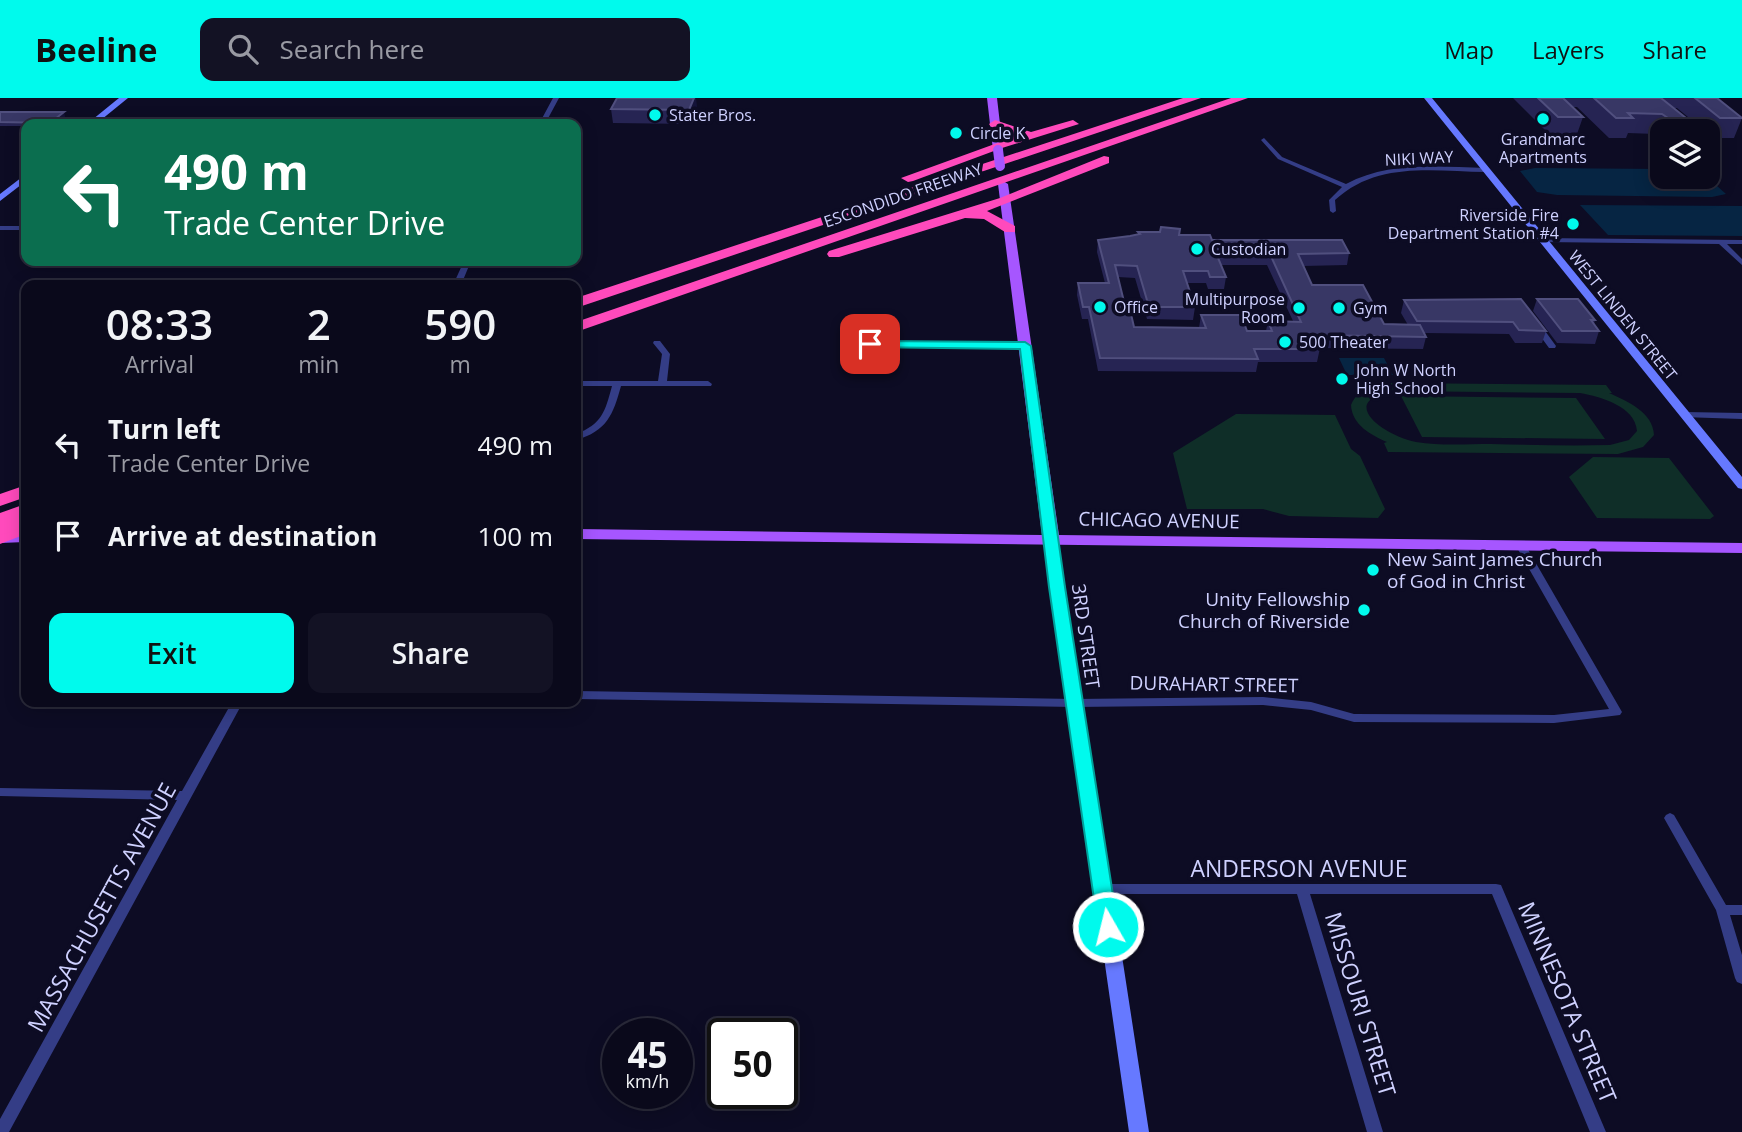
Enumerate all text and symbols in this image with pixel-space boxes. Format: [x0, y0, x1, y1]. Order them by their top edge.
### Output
search box [200, 18, 690, 81]
text: Beeline [35, 27, 158, 72]
icon: search [224, 30, 262, 68]
text: Search here [280, 31, 424, 67]
text: Map [1444, 33, 1494, 66]
text: Layers [1532, 33, 1605, 66]
text: Share [1643, 33, 1707, 66]
place label: Stater Bros. [669, 104, 756, 126]
marker: Stater Bros. [647, 107, 663, 123]
marker: Grandmarc Apartments [1535, 111, 1551, 127]
map controls [1650, 119, 1720, 189]
button: layers [1650, 119, 1720, 189]
place label: Circle K [970, 122, 1026, 144]
marker: Circle K [948, 125, 964, 141]
place label: Grandmarc Apartments [1499, 128, 1587, 168]
text: 490 m [164, 138, 309, 204]
street label: NIKI WAY [1384, 145, 1454, 171]
icon: left [49, 147, 140, 238]
street label: ESCONDIDO FREEWAY [821, 158, 985, 232]
text: Trade Center Drive [164, 201, 445, 244]
place label: Riverside Fire Department Station #4 [1388, 204, 1559, 244]
marker: Riverside Fire Department Station #4 [1565, 216, 1581, 232]
place label: Custodian [1211, 238, 1286, 260]
marker: Custodian [1189, 241, 1205, 257]
street label: WEST LINDEN STREET [1564, 246, 1682, 385]
place label: Multipurpose Room [1185, 288, 1285, 328]
text: 08:33 [106, 295, 213, 352]
text: 2 [307, 295, 331, 352]
text: 590 [424, 295, 496, 352]
place label: Office [1114, 296, 1158, 318]
place label: Gym [1353, 297, 1387, 319]
marker: Office [1092, 299, 1108, 315]
marker: Multipurpose Room [1291, 300, 1307, 316]
marker: Gym [1331, 300, 1347, 316]
pin [840, 314, 900, 374]
icon: arrive [851, 325, 889, 363]
place label: 500 Theater [1299, 331, 1389, 353]
marker: 500 Theater [1277, 334, 1293, 350]
text: Arrival [125, 348, 194, 380]
text: min [298, 348, 339, 380]
text: m [450, 348, 471, 380]
place label: John W North High School [1354, 359, 1456, 399]
marker: John W North High School [1334, 371, 1350, 387]
text: Turn left [108, 411, 220, 447]
icon: left [49, 426, 87, 464]
text: 490 m [478, 427, 553, 463]
text: Trade Center Drive [108, 447, 310, 479]
street label: CHICAGO AVENUE [1078, 506, 1240, 534]
icon: arrive [49, 517, 87, 555]
text: Arrive at destination [108, 518, 377, 554]
text: 100 m [478, 518, 553, 554]
place label: New Saint James Church of God in Christ [1387, 546, 1602, 594]
marker: New Saint James Church of God in Christ [1365, 562, 1381, 578]
street label: 3RD STREET [1066, 582, 1106, 691]
place label: Unity Fellowship Church of Riverside [1178, 586, 1350, 634]
marker: Unity Fellowship Church of Riverside [1356, 602, 1372, 618]
button: Exit [49, 613, 294, 693]
button: Share [308, 613, 553, 693]
street label: DURAHART STREET [1129, 670, 1299, 698]
street label: MASSACHUSETTS AVENUE [19, 777, 183, 1037]
street label: ANDERSON AVENUE [1190, 852, 1408, 884]
position arrow [1071, 890, 1145, 964]
street label: MINNESOTA STREET [1511, 896, 1625, 1108]
street label: MISSOURI STREET [1318, 908, 1404, 1100]
speed limit sign: 50 [707, 1018, 798, 1109]
text: 45 [627, 1031, 668, 1078]
text: km/h [626, 1069, 669, 1093]

